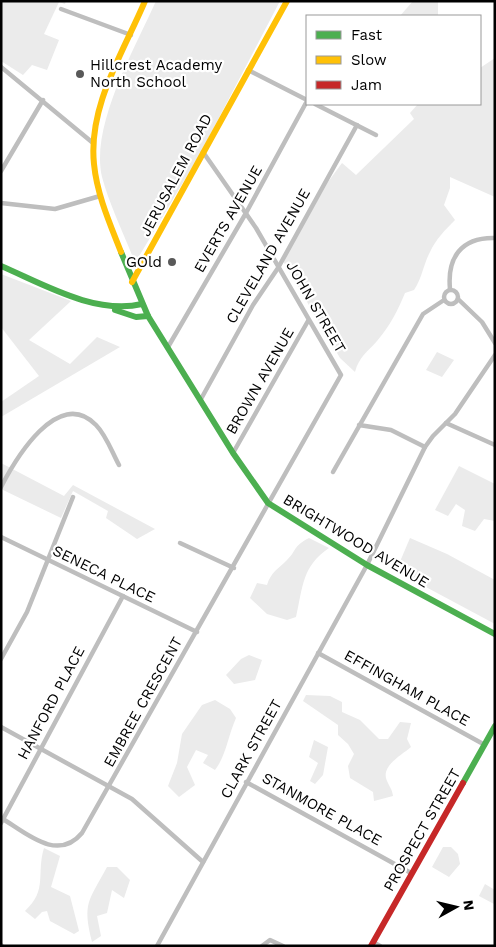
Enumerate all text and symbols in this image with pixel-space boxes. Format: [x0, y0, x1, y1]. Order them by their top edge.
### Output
legend [306, 15, 481, 105]
text: Fast [351, 26, 383, 44]
text: Slow [351, 51, 387, 69]
place label: Hillcrest Academy North School [90, 56, 223, 91]
marker: Hillcrest Academy North School [74, 68, 86, 80]
text: Jam [351, 76, 382, 94]
street label: JERUSALEM ROAD [136, 111, 216, 239]
street label: EVERTS AVENUE [190, 162, 266, 276]
street label: CLEVELAND AVENUE [222, 185, 314, 327]
place label: GOld [126, 253, 162, 271]
marker: GOld [166, 256, 178, 268]
street label: JOHN STREET [282, 258, 350, 356]
street label: BROWN AVENUE [222, 324, 298, 438]
street label: BRIGHTWOOD AVENUE [280, 490, 432, 592]
street label: SENECA PLACE [50, 541, 158, 607]
street label: EMBREE CRESCENT [100, 634, 186, 770]
street label: HANFORD PLACE [14, 643, 88, 763]
street label: EFFINGHAM PLACE [341, 646, 473, 730]
street label: CLARK STREET [216, 696, 286, 802]
street label: PROSPECT STREET [379, 765, 465, 895]
street label: STANMORE PLACE [259, 769, 385, 849]
north arrow [431, 882, 481, 932]
text: N [460, 899, 478, 911]

